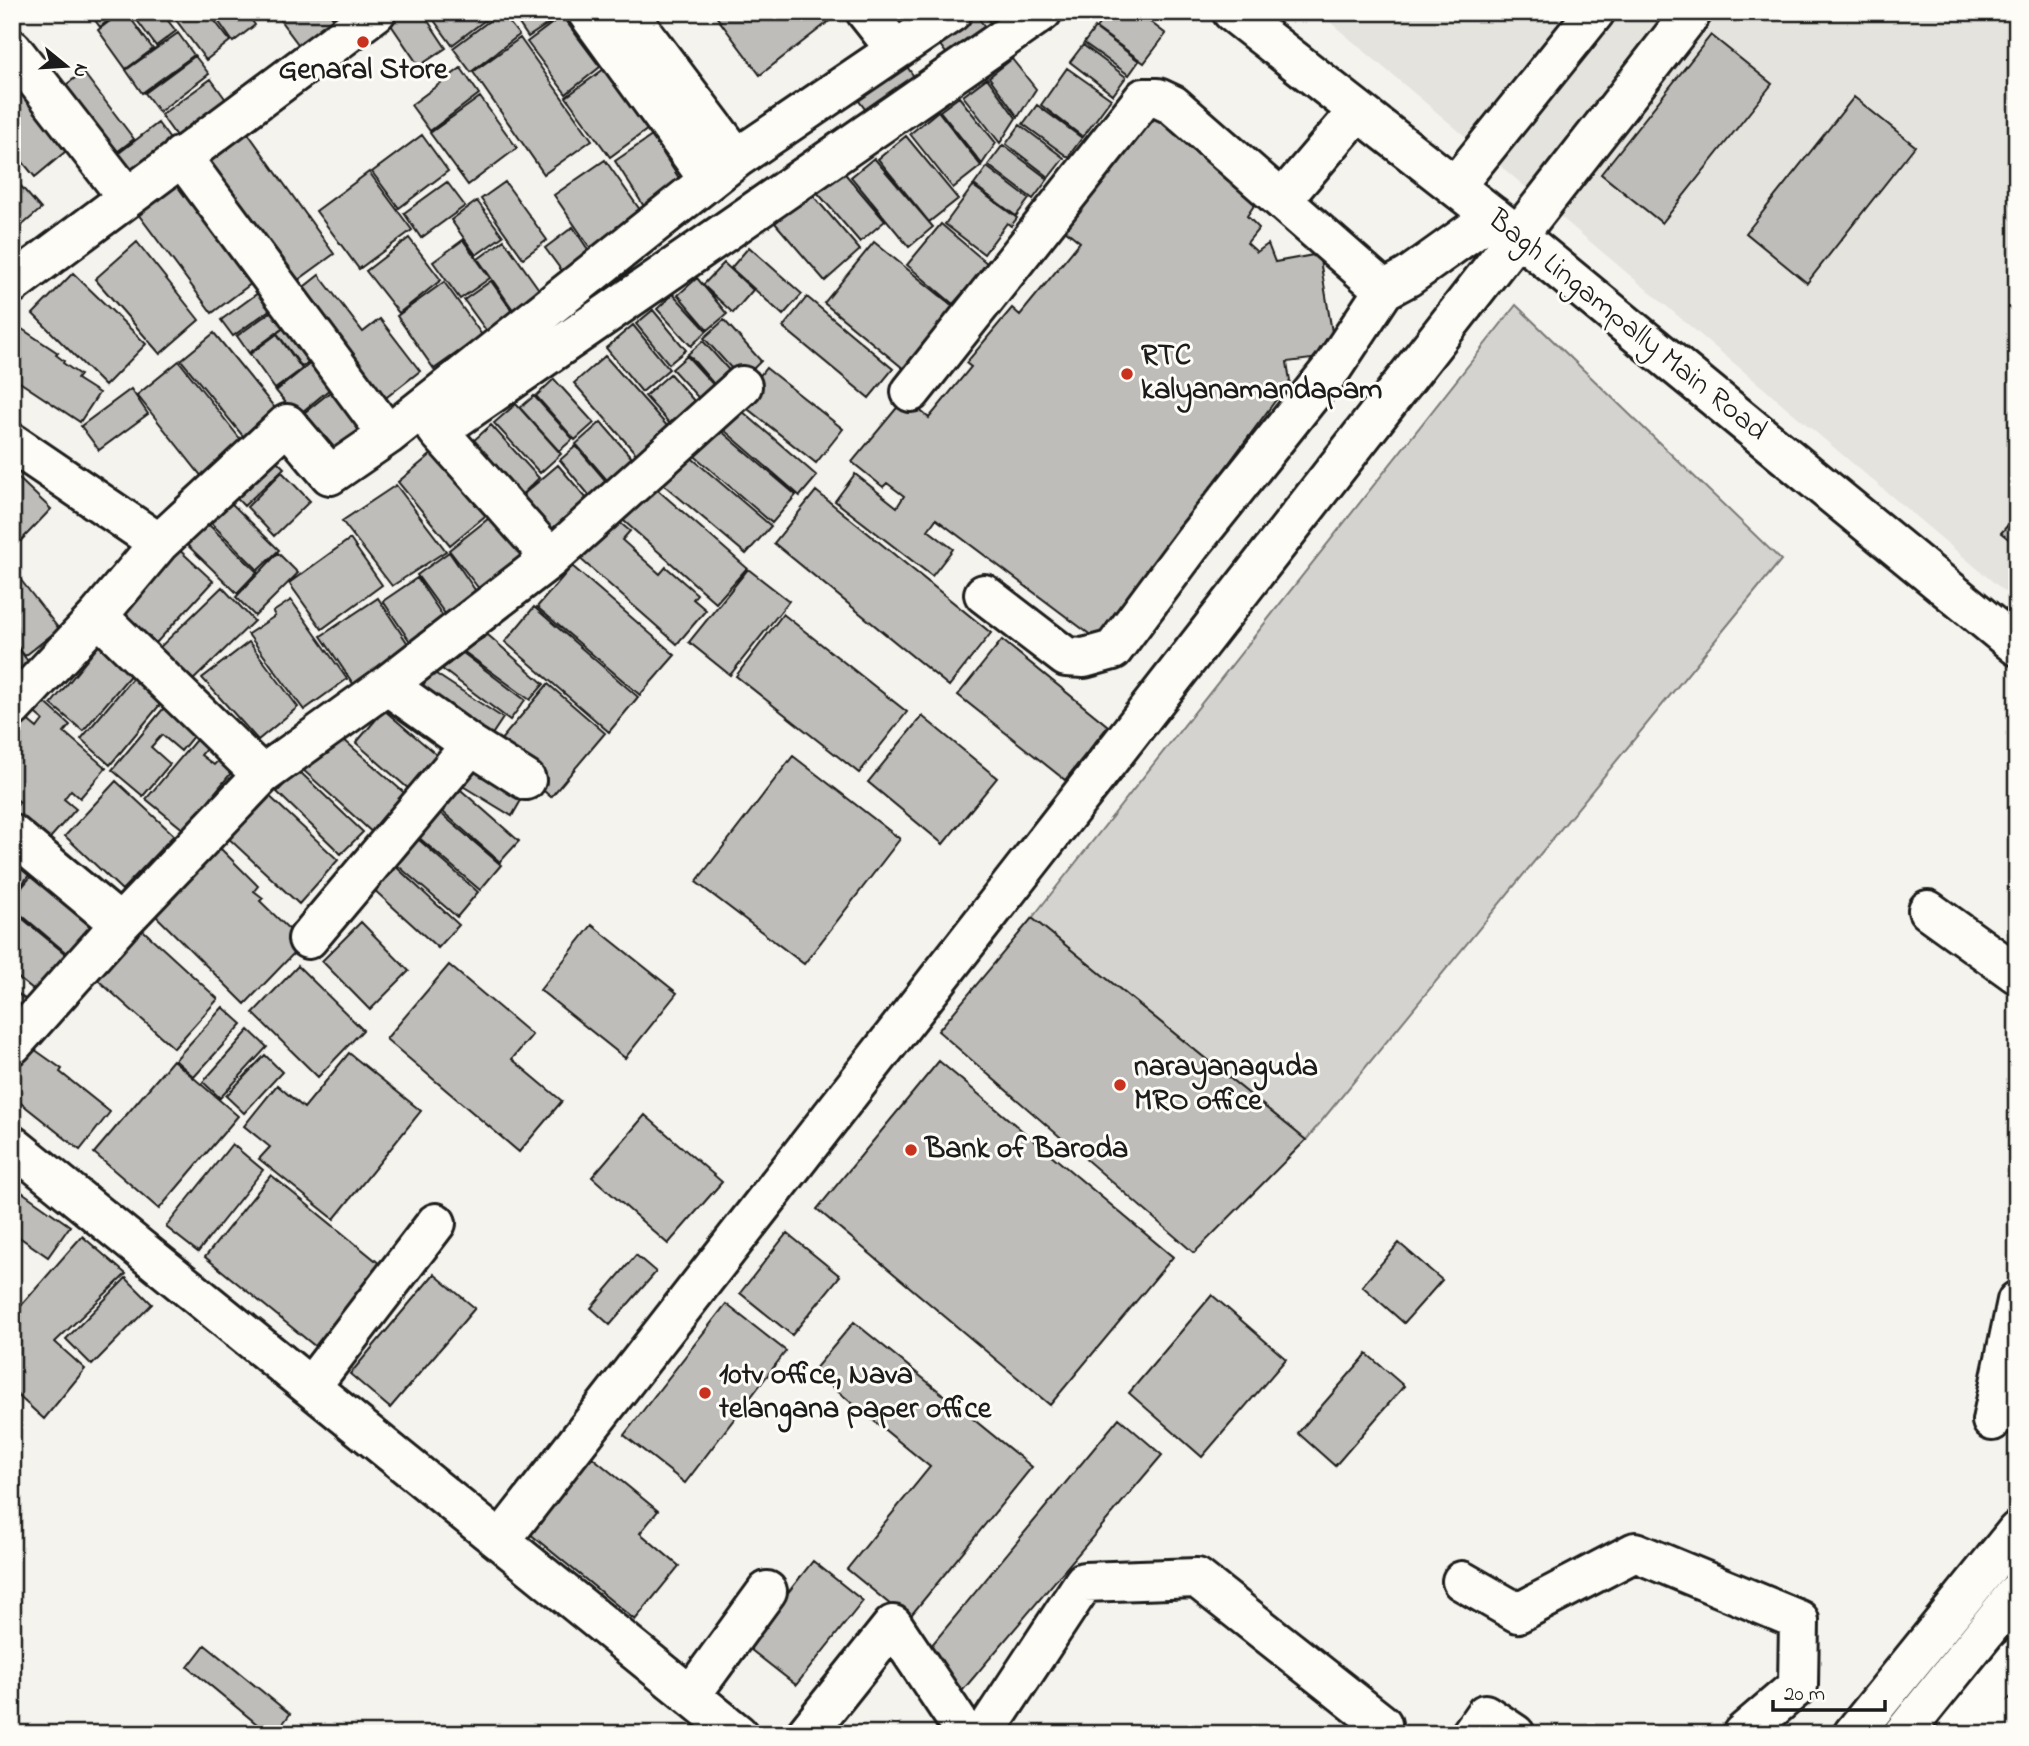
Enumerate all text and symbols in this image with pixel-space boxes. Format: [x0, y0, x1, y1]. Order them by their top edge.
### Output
north arrow [32, 32, 102, 102]
marker: Genaral Store [355, 34, 371, 50]
place label: Genaral Store [279, 49, 449, 93]
text: N [65, 60, 95, 81]
street label: Bagh Lingampally Main Road [1477, 199, 1777, 453]
place label: RTC kalyanamandapam [1141, 335, 1382, 413]
marker: RTC kalyanamandapam [1119, 366, 1135, 382]
place label: narayanaguda MRO office [1134, 1046, 1318, 1124]
marker: narayanaguda MRO office [1112, 1077, 1128, 1093]
place label: Bank of Baroda [923, 1128, 1128, 1172]
marker: Bank of Baroda [903, 1142, 919, 1158]
place label: 10tv office, Nava telangana paper office [718, 1354, 993, 1433]
marker: 10tv office, Nava telangana paper office [697, 1385, 713, 1401]
scale bar [1773, 1669, 1885, 1713]
text: 20 m [1784, 1680, 1825, 1710]

